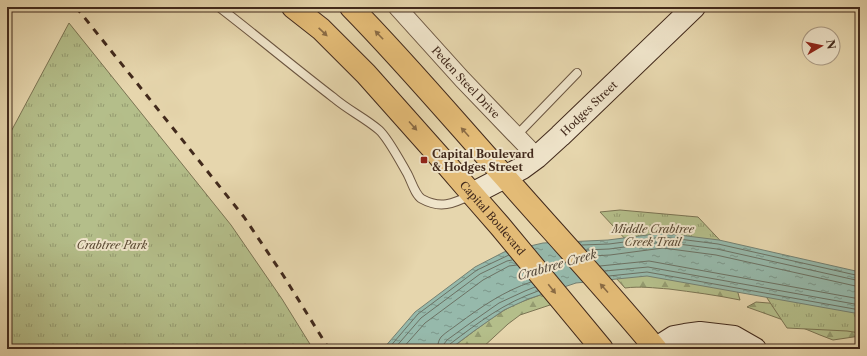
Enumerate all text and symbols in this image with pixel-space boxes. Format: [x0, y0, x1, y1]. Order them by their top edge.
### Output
north arrow [801, 26, 841, 66]
one-way arrow [318, 27, 329, 36]
one-way arrow [374, 30, 383, 40]
text: N [823, 39, 839, 51]
street label: Peden Steel Drive [429, 43, 503, 121]
street label: Hodges Street [557, 78, 620, 139]
one-way arrow [408, 121, 417, 131]
one-way arrow [461, 128, 470, 137]
place label: Capital Boulevard & Hodges Street [432, 147, 535, 174]
marker: Capital Boulevard & Hodges Street [419, 155, 429, 165]
street label: Capital Boulevard [457, 178, 528, 258]
park label: Middle Crabtree Creek Trail [610, 222, 695, 249]
park label: Crabtree Park [77, 238, 147, 252]
water label: Crabtree Creek [515, 246, 599, 283]
one-way arrow [599, 282, 608, 293]
one-way arrow [547, 283, 556, 294]

